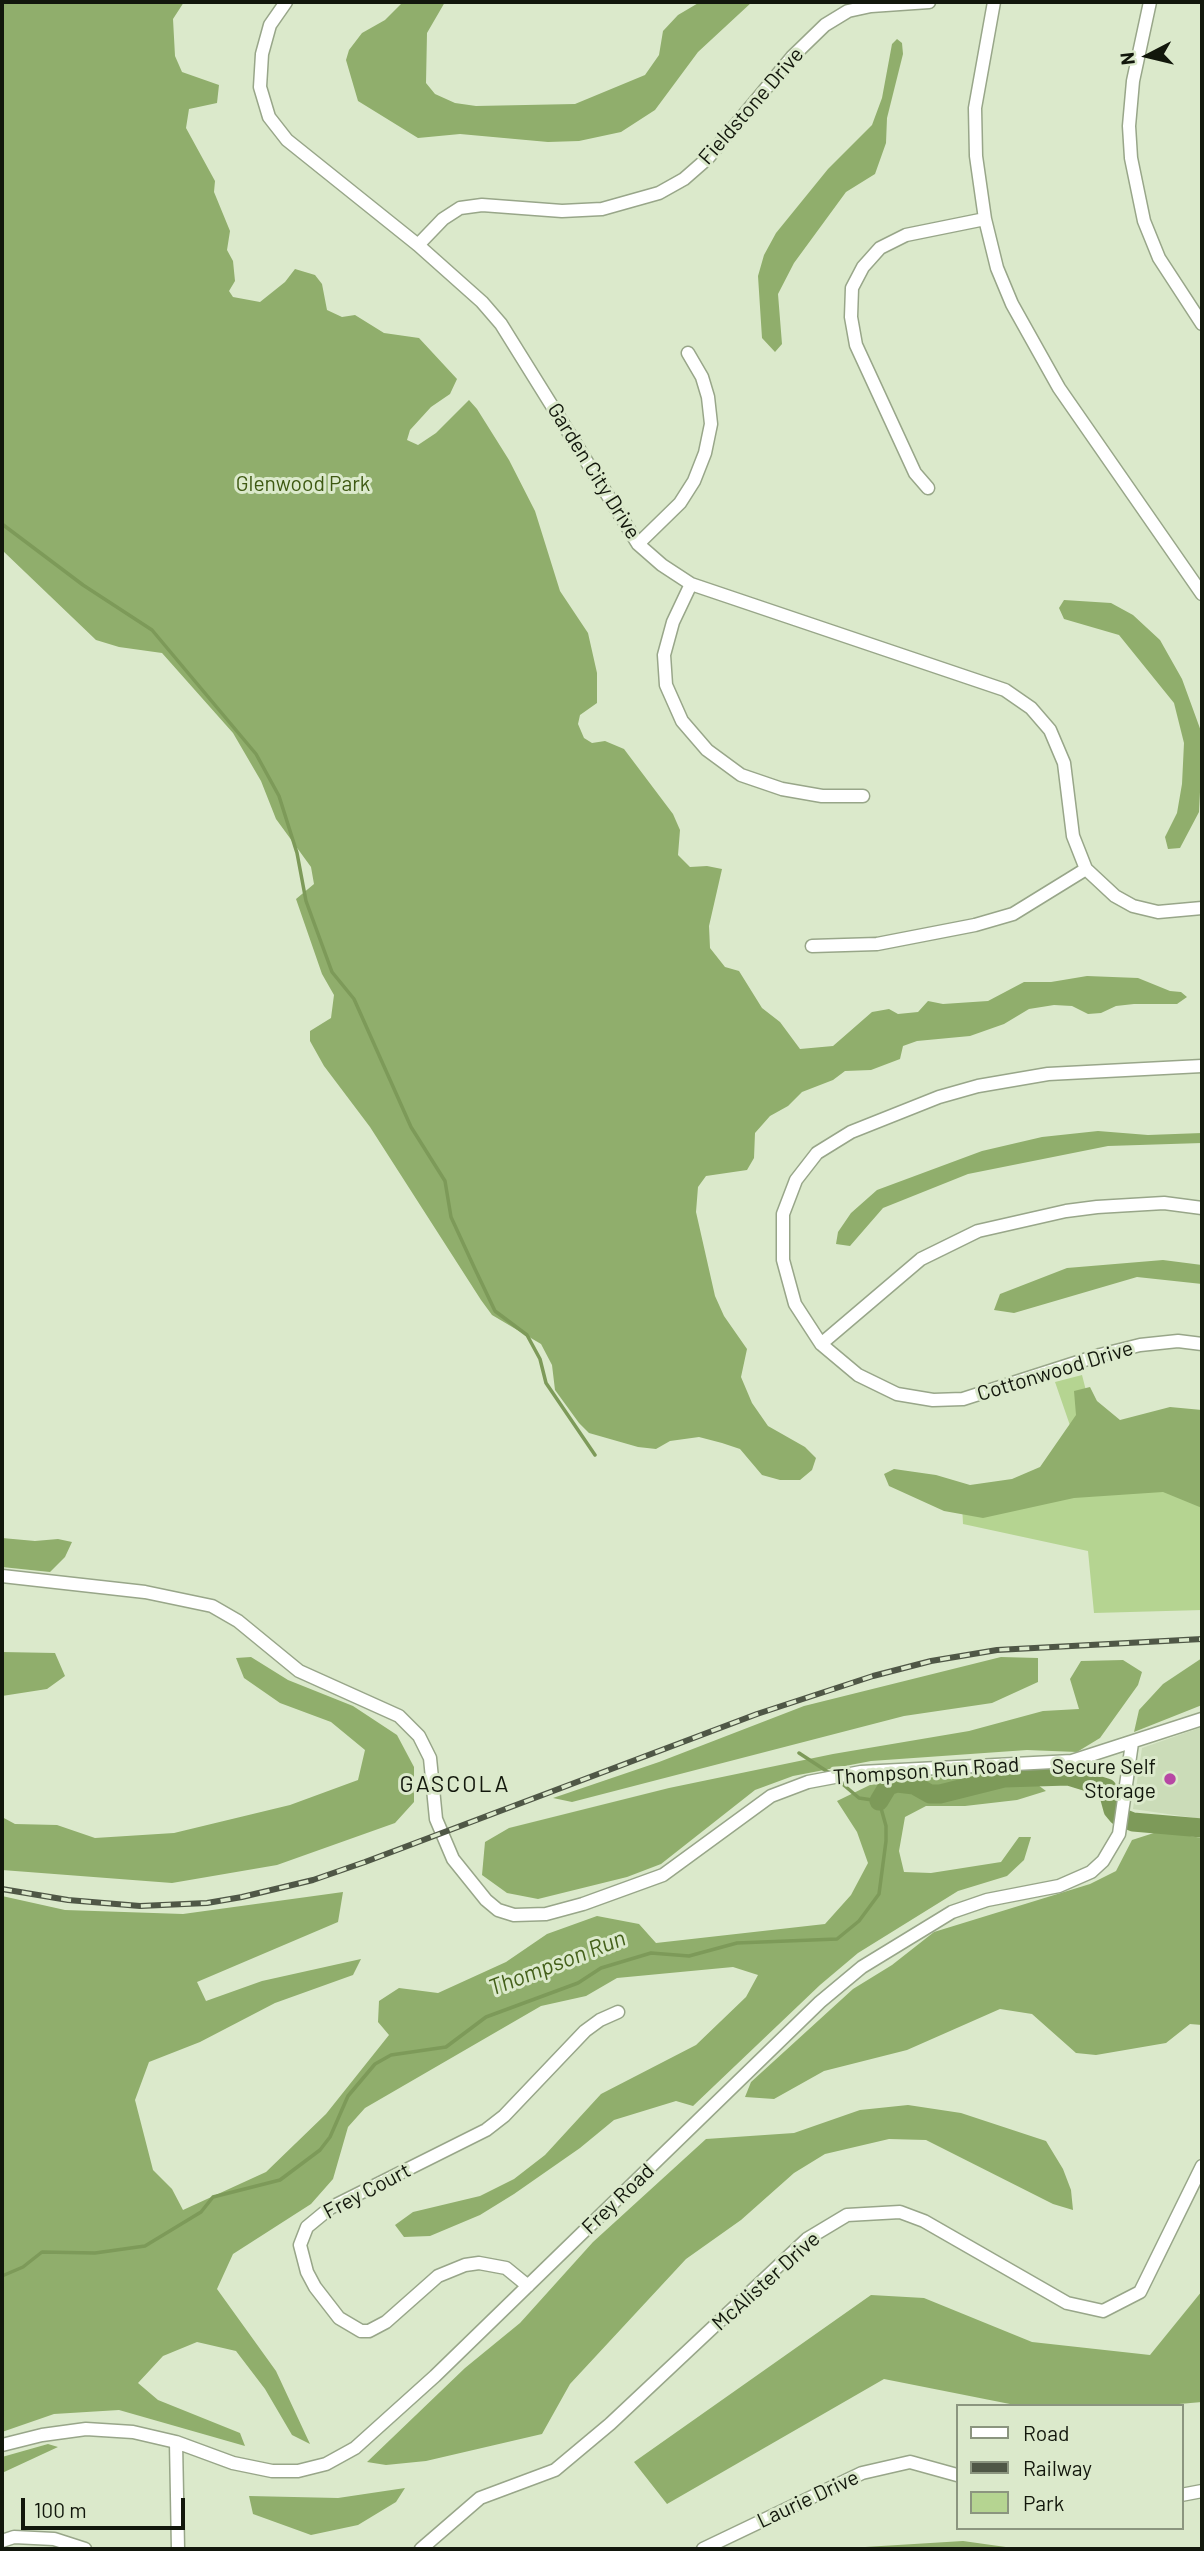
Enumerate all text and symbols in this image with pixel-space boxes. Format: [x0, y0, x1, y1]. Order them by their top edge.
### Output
north arrow [1113, 21, 1183, 91]
street label: Fieldstone Drive [693, 42, 809, 170]
text: N [1114, 51, 1139, 66]
street label: Garden City Drive [542, 398, 646, 544]
park label: Glenwood Park [236, 471, 370, 497]
street label: Cottonwood Drive [974, 1335, 1136, 1407]
street label: Thompson Run Road [832, 1752, 1020, 1790]
place label: Secure Self Storage [1052, 1754, 1156, 1804]
district label: GASCOLA [400, 1770, 510, 1798]
marker: Secure Self Storage [1162, 1771, 1178, 1787]
water label: Thompson Run [485, 1924, 629, 2002]
street label: Frey Court [319, 2158, 415, 2224]
street label: Frey Road [577, 2159, 659, 2239]
street label: McAlister Drive [707, 2226, 825, 2336]
legend [956, 2404, 1183, 2530]
text: Road [1023, 2420, 1069, 2445]
text: Railway [1023, 2455, 1092, 2480]
street label: Laurie Drive [753, 2465, 863, 2533]
scale bar [24, 2484, 189, 2528]
text: Park [1023, 2490, 1064, 2515]
text: 100 m [34, 2497, 87, 2522]

